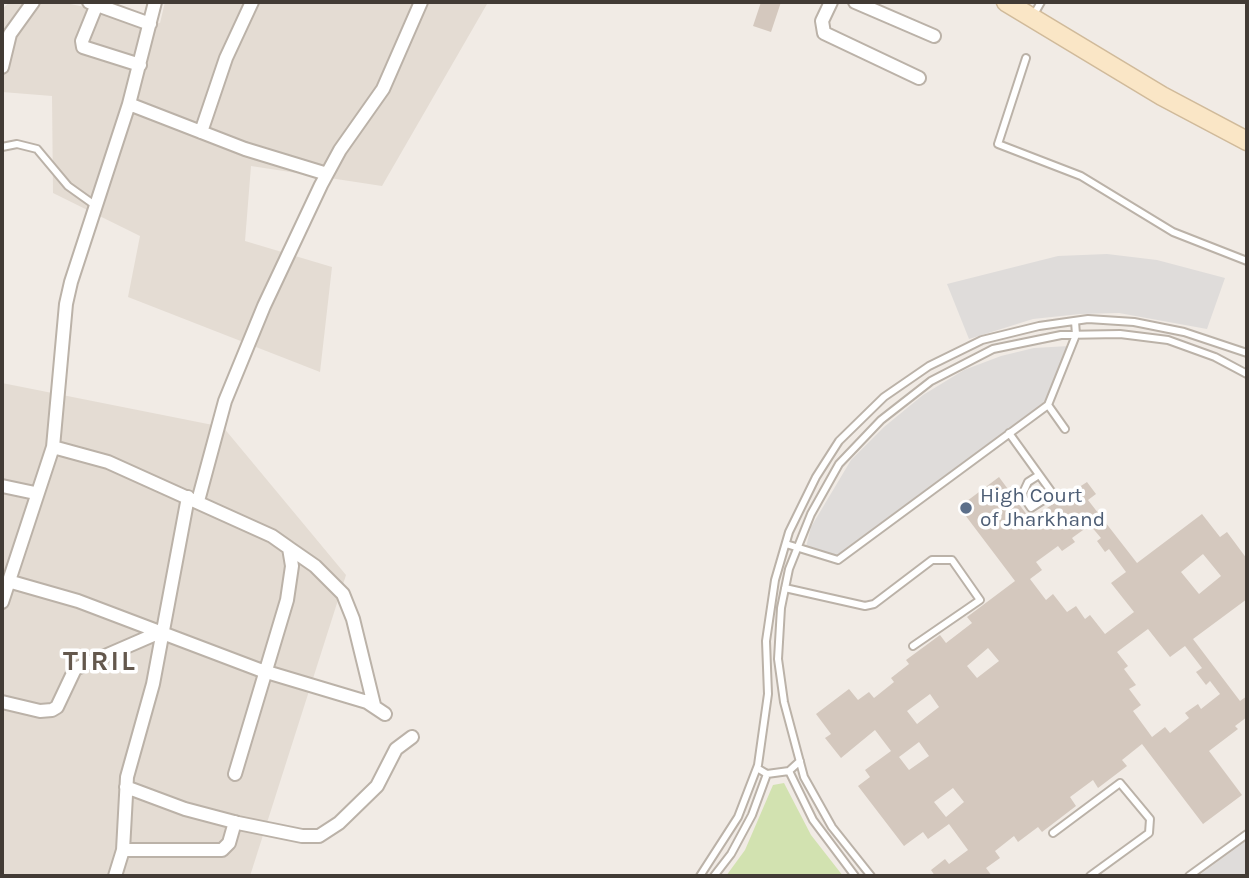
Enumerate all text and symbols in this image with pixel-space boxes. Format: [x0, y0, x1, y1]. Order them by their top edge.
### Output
place label: High Court of Jharkhand [980, 483, 1105, 533]
marker: High Court of Jharkhand [958, 500, 974, 516]
district label: TIRIL [64, 645, 136, 679]

